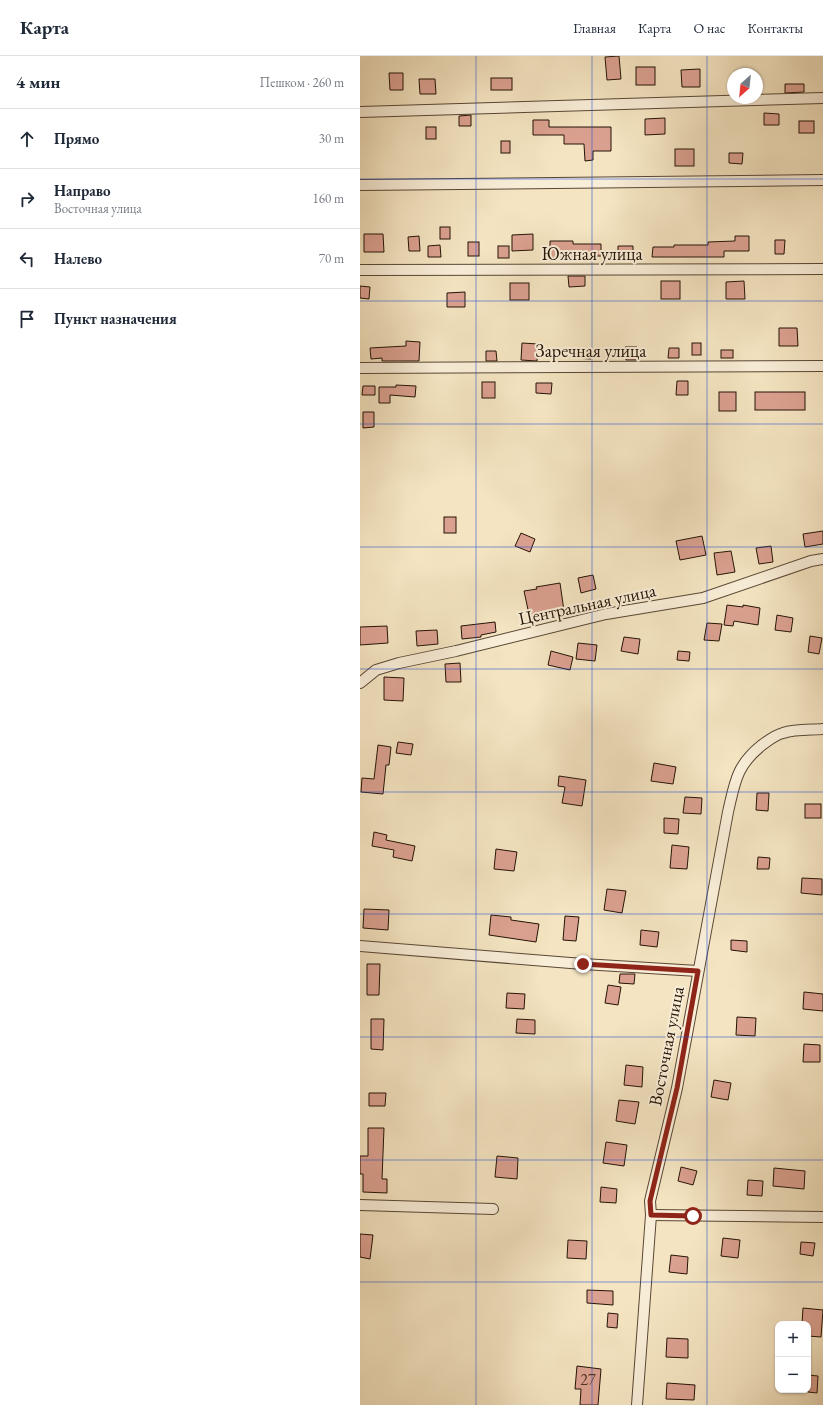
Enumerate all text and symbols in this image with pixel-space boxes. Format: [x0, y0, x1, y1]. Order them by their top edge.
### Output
text: Карта [20, 15, 69, 40]
text: Главная [573, 19, 616, 37]
text: Карта [638, 19, 671, 37]
text: О нас [693, 19, 725, 37]
text: Контакты [747, 19, 803, 37]
north arrow [727, 68, 763, 104]
text: 4 мин [16, 71, 60, 93]
text: Пешком · 260 m [260, 74, 344, 91]
icon: ahead [16, 128, 38, 150]
text: Прямо [54, 129, 99, 148]
text: 30 m [319, 130, 344, 147]
text: Направо [54, 181, 111, 200]
icon: right [16, 188, 38, 210]
text: 160 m [313, 190, 344, 207]
text: Восточная улица [54, 200, 142, 217]
street label: Южная улица [541, 242, 643, 265]
icon: left [16, 248, 38, 270]
text: Налево [54, 249, 102, 268]
text: 70 m [319, 250, 344, 267]
icon: arrive [16, 308, 38, 330]
text: Пункт назначения [54, 309, 177, 328]
street label: Заречная улица [535, 339, 647, 362]
street label: Центральная улица [516, 578, 659, 630]
route end [574, 955, 592, 973]
street label: Восточная улица [643, 983, 689, 1108]
route start [684, 1207, 702, 1225]
map controls [775, 1321, 811, 1393]
button: + [775, 1321, 811, 1357]
button: − [775, 1357, 811, 1393]
house number: 27 [580, 1369, 596, 1390]

